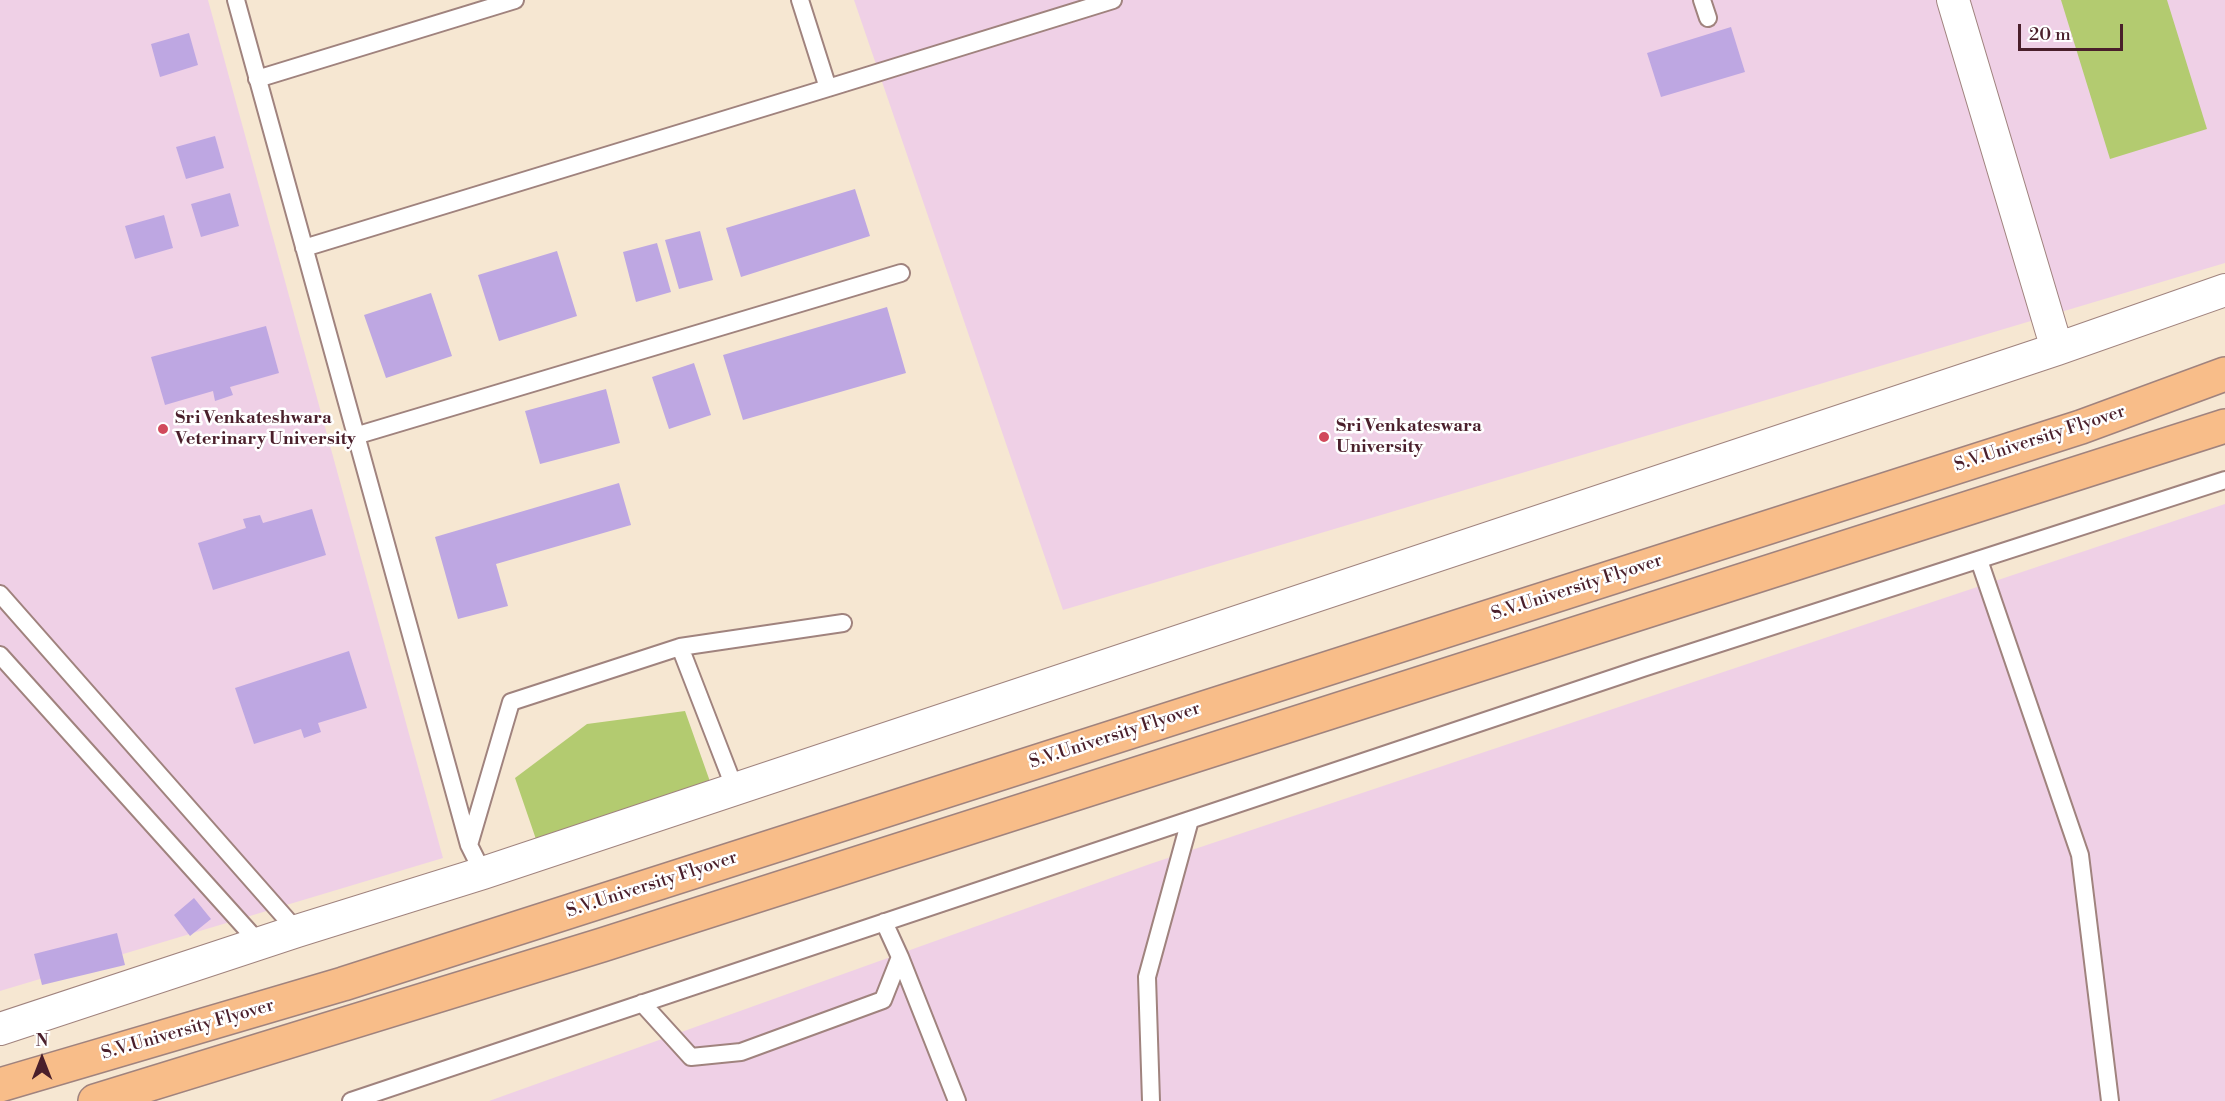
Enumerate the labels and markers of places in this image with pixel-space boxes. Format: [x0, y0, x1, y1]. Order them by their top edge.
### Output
place label: Sri Venkateshwara Veterinary University [175, 408, 356, 450]
place label: Sri Venkateswara University [1336, 416, 1482, 458]
marker: Sri Venkateshwara Veterinary University [156, 422, 170, 436]
marker: Sri Venkateswara University [1317, 430, 1331, 444]

